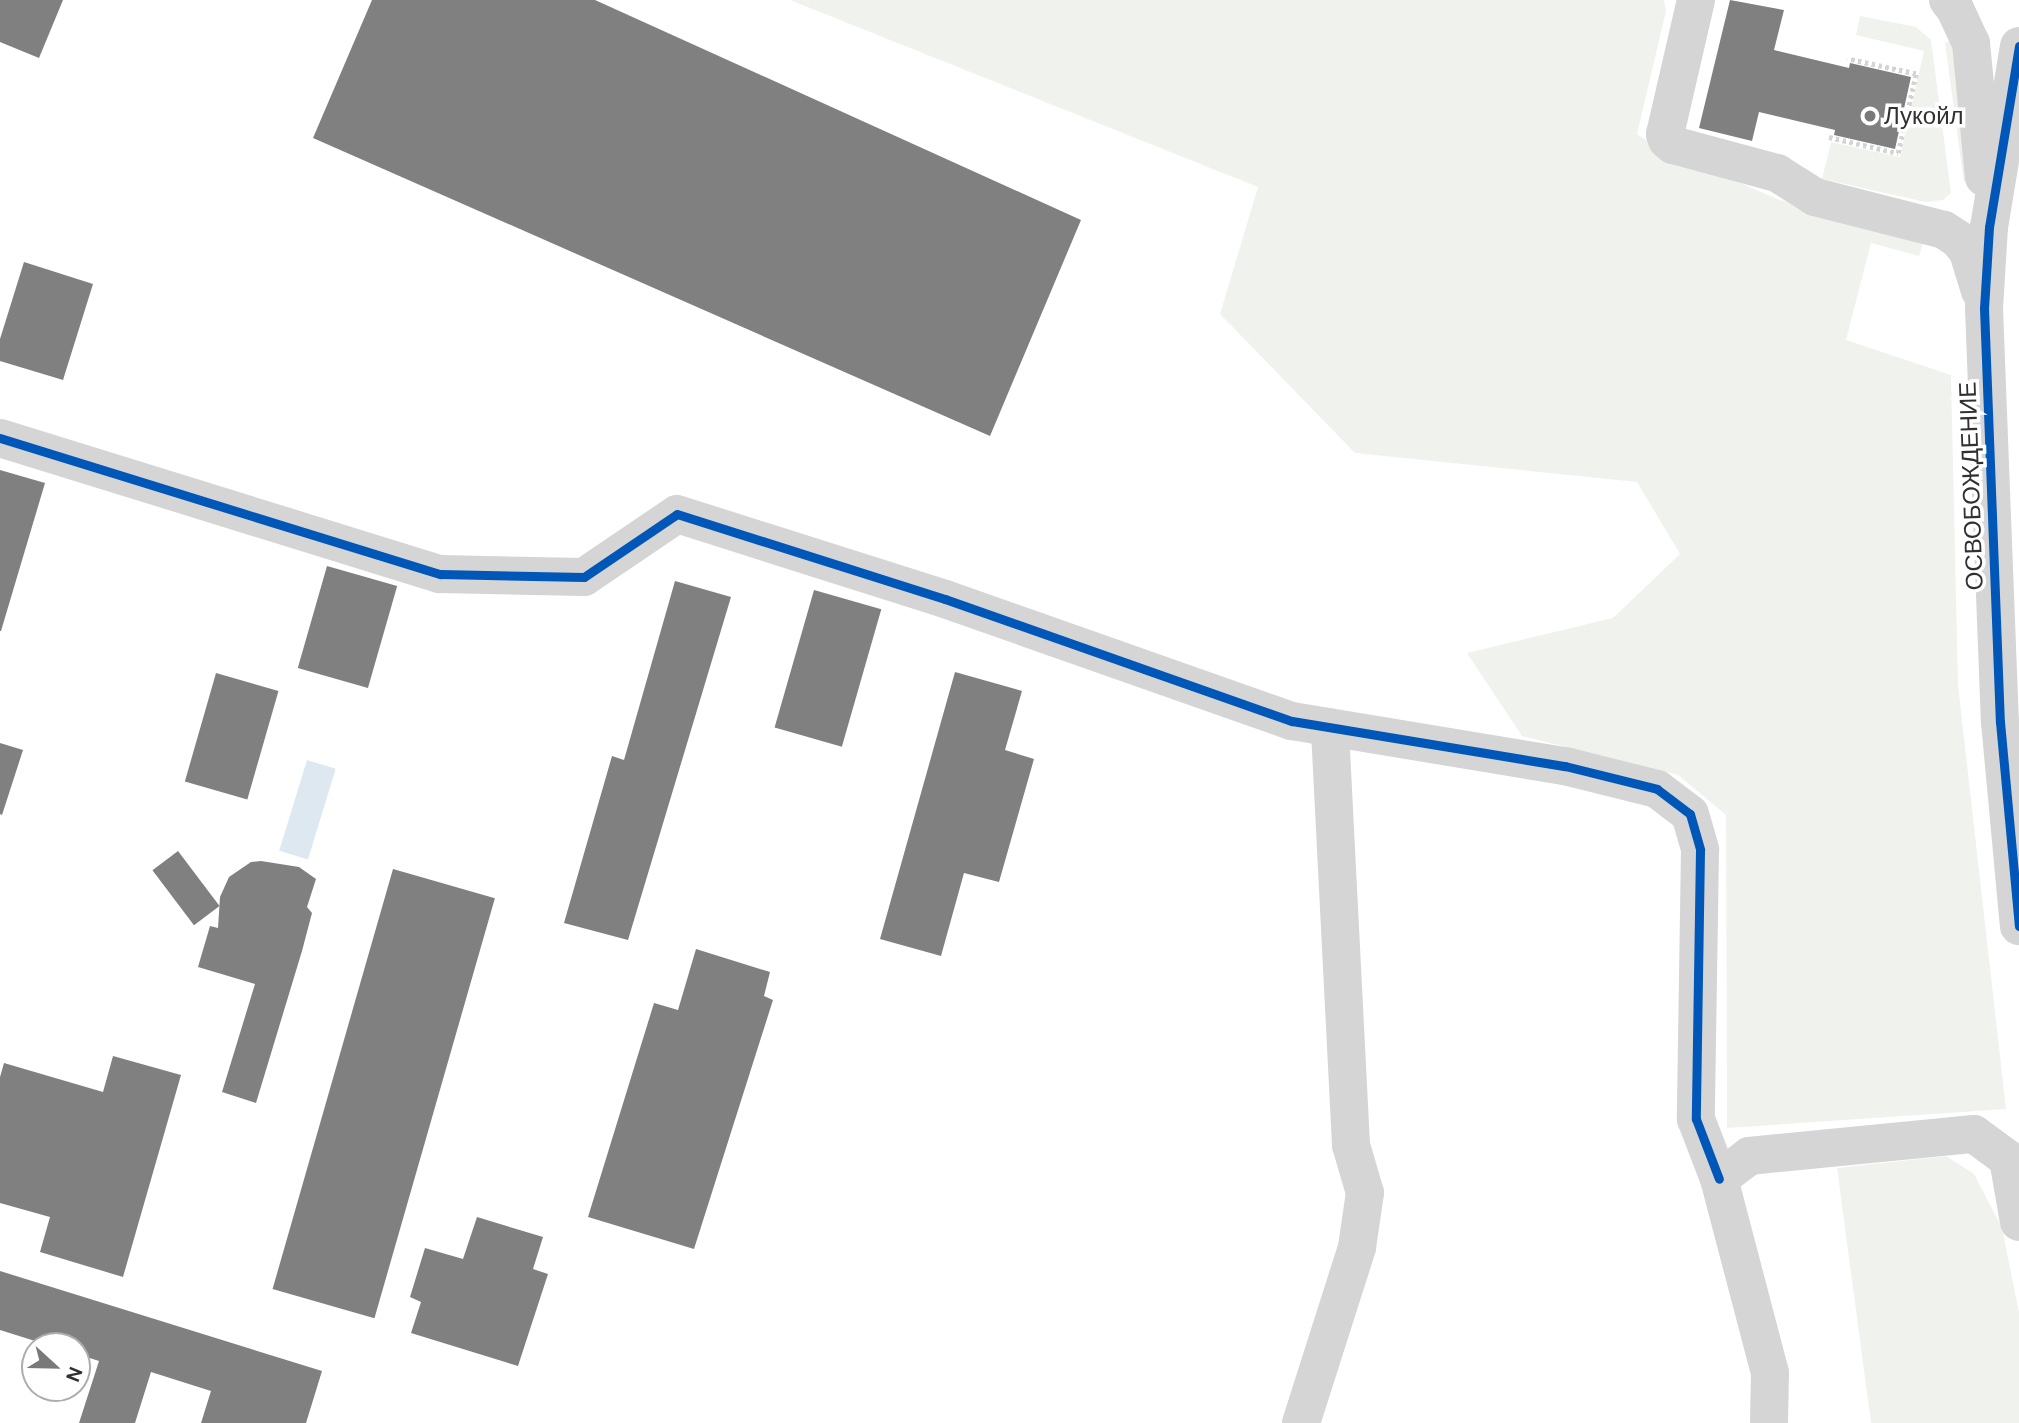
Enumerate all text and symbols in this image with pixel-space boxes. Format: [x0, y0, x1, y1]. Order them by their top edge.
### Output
place label: Лукойл [1884, 102, 1964, 130]
marker: Лукойл [1862, 108, 1878, 124]
street label: ОСВОБОЖДЕНИЕ [1953, 381, 1989, 591]
north arrow [21, 1332, 91, 1402]
text: N [60, 1363, 88, 1385]

